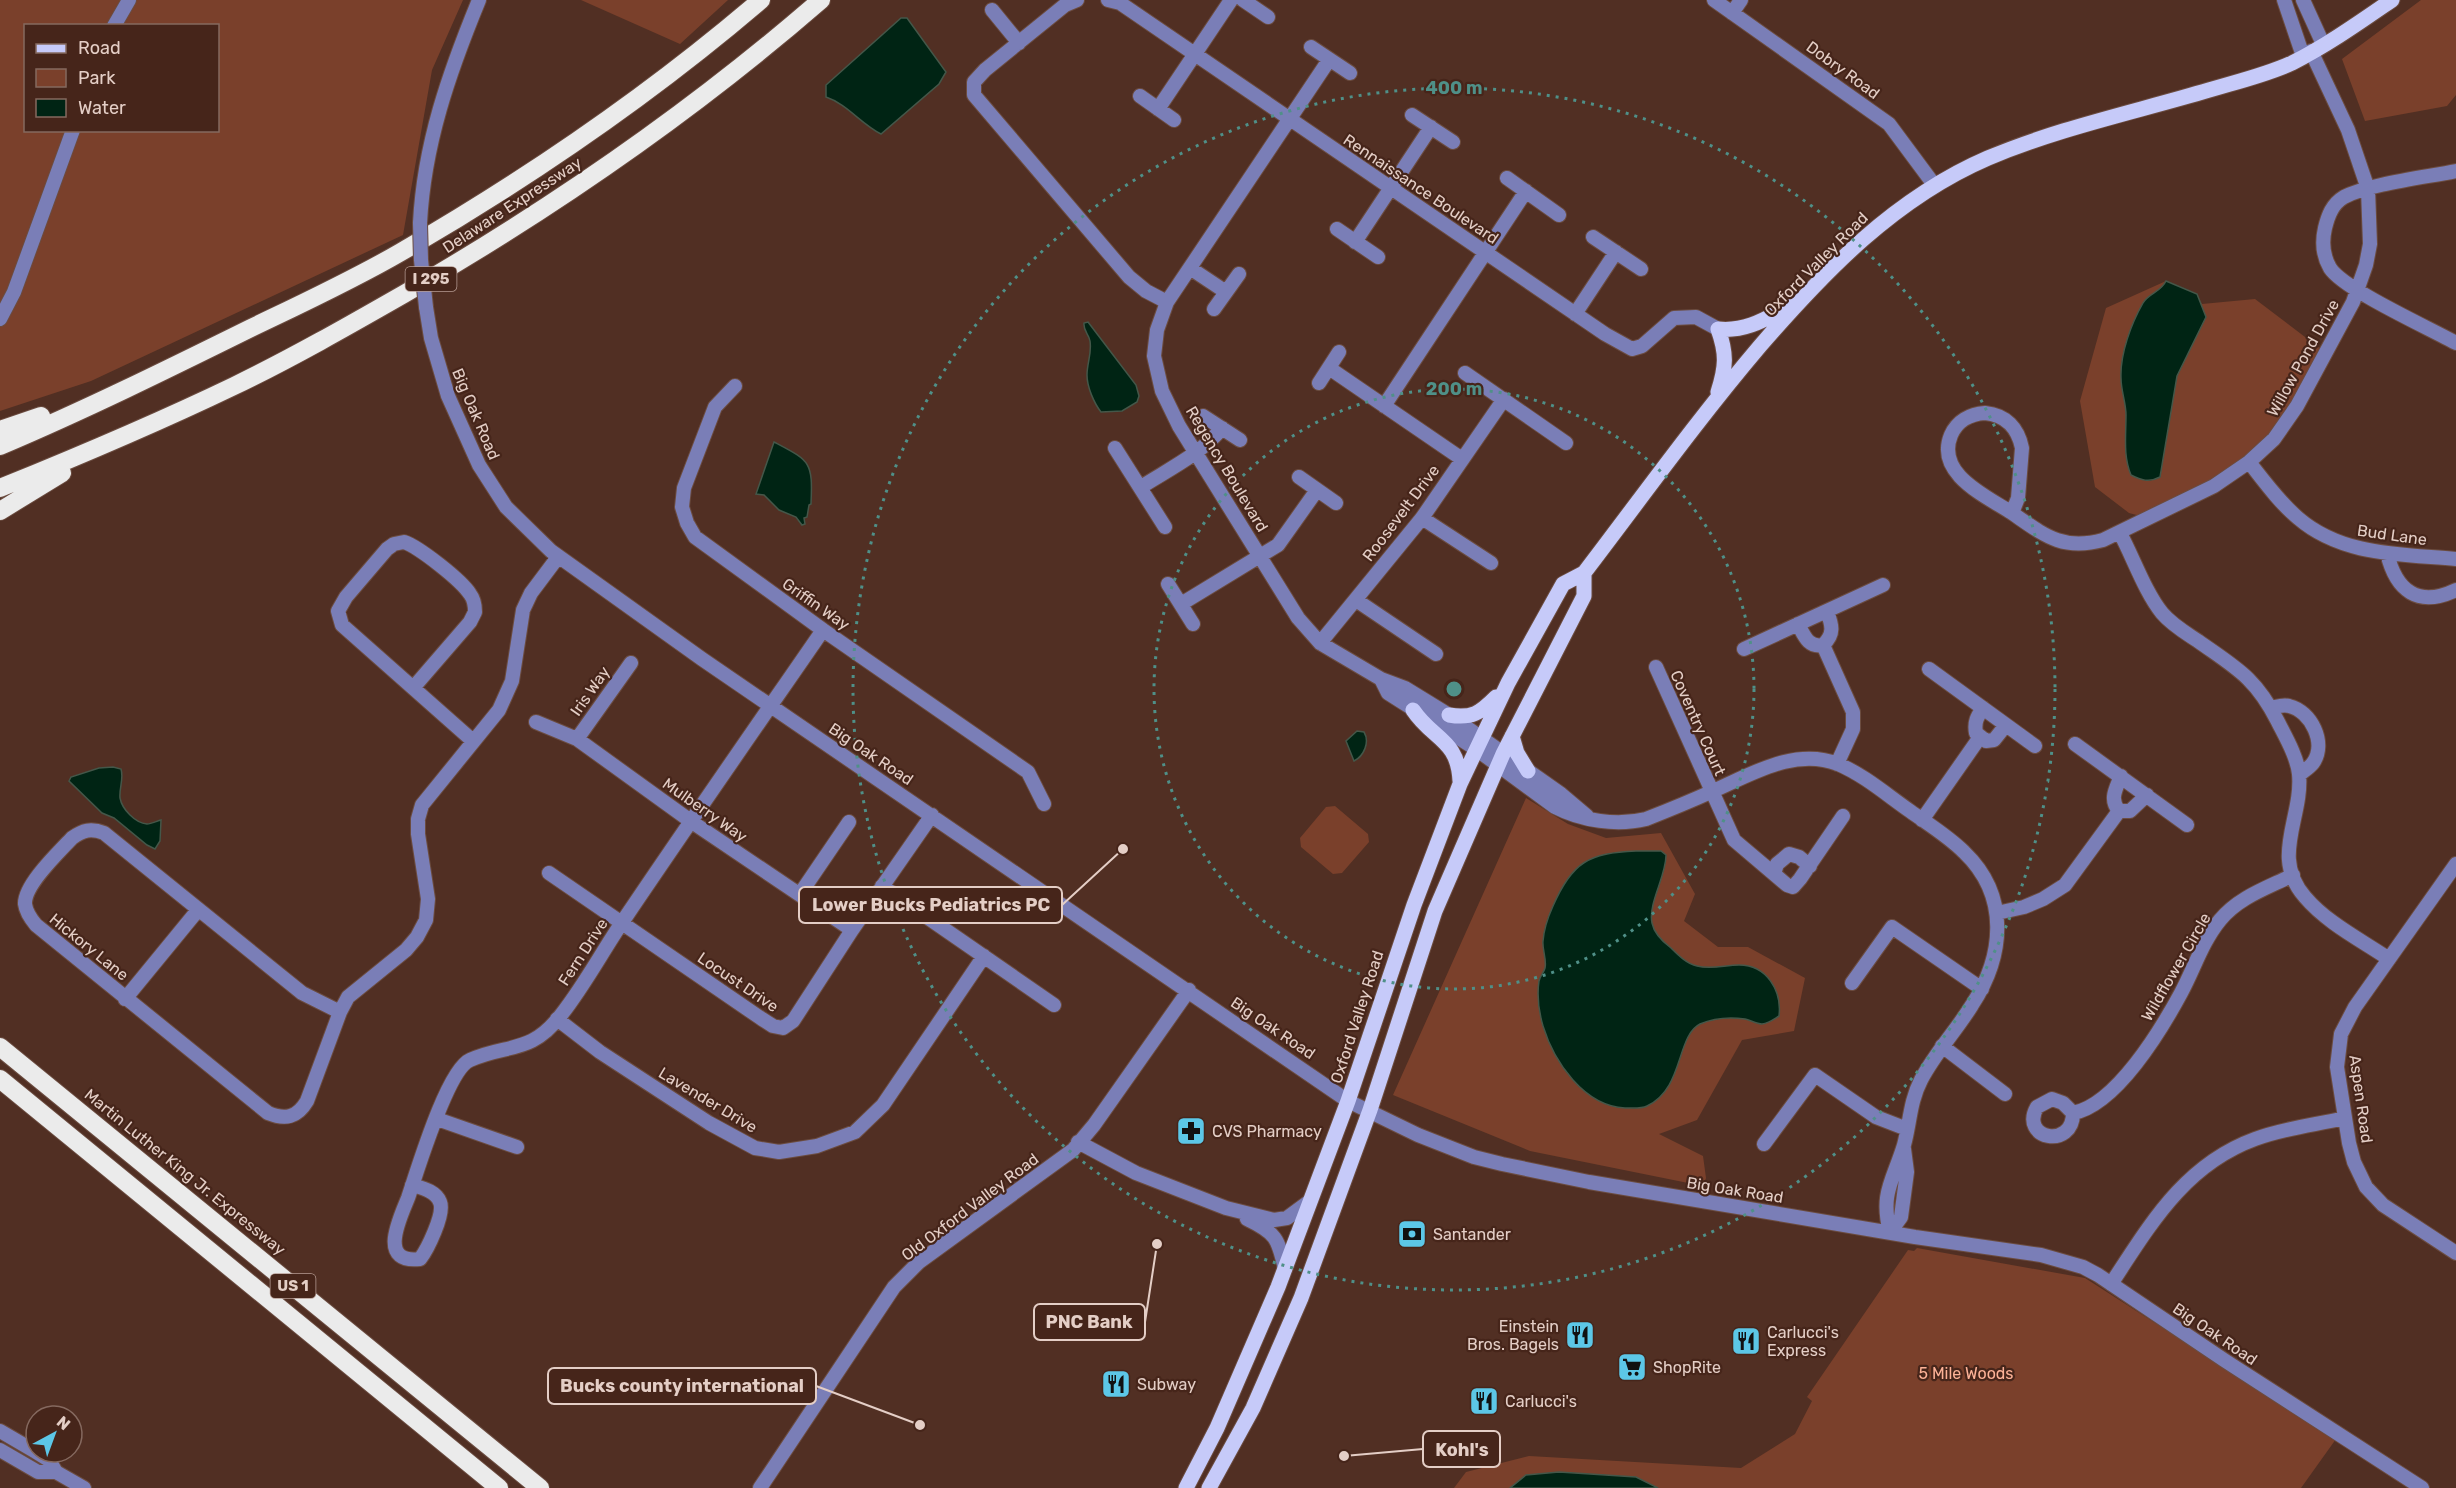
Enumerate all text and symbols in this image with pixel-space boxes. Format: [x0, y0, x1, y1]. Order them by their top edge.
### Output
legend [24, 24, 219, 132]
text: Road [78, 37, 121, 59]
street label: Dobry Road [1803, 37, 1883, 103]
text: Park [78, 67, 116, 89]
text: 400 m [1425, 77, 1483, 99]
text: Water [78, 97, 126, 119]
street label: Rennaissance Boulevard [1340, 130, 1502, 248]
street label: Delaware Expressway [439, 153, 585, 257]
street label: Oxford Valley Road [1760, 208, 1872, 320]
road number: I 295 [406, 267, 456, 291]
street label: Willow Pond Drive [2263, 296, 2343, 420]
street label: Big Oak Road [448, 365, 504, 463]
text: 200 m [1426, 378, 1482, 400]
street label: Regency Boulevard [1182, 403, 1272, 535]
street label: Roosevelt Drive [1359, 461, 1443, 565]
street label: Bud Lane [2356, 521, 2428, 549]
street label: Griffin Way [779, 574, 853, 634]
street label: Iris Way [566, 662, 614, 719]
street label: Coventry Court [1666, 667, 1730, 779]
centre of rings [1444, 679, 1464, 699]
street label: Big Oak Road [825, 719, 917, 789]
street label: Mulberry Way [659, 774, 751, 846]
callout: Lower Bucks Pediatrics PC [799, 887, 1062, 923]
text: Lower Bucks Pediatrics PC [812, 894, 1050, 916]
street label: Hickory Lane [46, 909, 132, 985]
street label: Wildflower Circle [2137, 909, 2215, 1025]
street label: Fern Drive [554, 915, 612, 989]
street label: Locust Drive [694, 948, 782, 1016]
street label: Oxford Valley Road [1327, 948, 1387, 1086]
street label: Big Oak Road [1227, 993, 1319, 1063]
street label: Aspen Road [2345, 1054, 2377, 1144]
street label: Lavender Drive [655, 1063, 761, 1137]
street label: Martin Luther King Jr. Expressway [81, 1085, 289, 1259]
pharmacy icon: CVS Pharmacy [1175, 1115, 1207, 1147]
place label: CVS Pharmacy [1212, 1122, 1322, 1141]
street label: Old Oxford Valley Road [898, 1149, 1042, 1265]
street label: Big Oak Road [1685, 1173, 1785, 1207]
bank icon: Santander [1396, 1218, 1428, 1250]
place label: Santander [1433, 1225, 1511, 1244]
road number: US 1 [270, 1274, 316, 1298]
street label: Big Oak Road [2169, 1299, 2261, 1369]
callout: PNC Bank [1034, 1304, 1145, 1340]
text: PNC Bank [1046, 1311, 1133, 1333]
place label: Einstein Bros. Bagels [1467, 1317, 1559, 1354]
restaurant icon: Einstein Bros. Bagels [1564, 1319, 1596, 1351]
place label: Carlucci's Express [1767, 1323, 1839, 1360]
restaurant icon: Carlucci's Express [1730, 1325, 1762, 1357]
supermarket icon: ShopRite [1616, 1351, 1648, 1383]
place label: ShopRite [1653, 1358, 1721, 1377]
park label: 5 Mile Woods [1918, 1364, 2014, 1383]
callout: Bucks county international [548, 1368, 816, 1404]
restaurant icon: Subway [1100, 1368, 1132, 1400]
text: Bucks county international [560, 1375, 804, 1397]
place label: Subway [1137, 1375, 1196, 1394]
restaurant icon: Carlucci's [1468, 1385, 1500, 1417]
place label: Carlucci's [1505, 1392, 1577, 1411]
north arrow [24, 1404, 84, 1464]
text: N [53, 1412, 74, 1434]
callout: Kohl's [1423, 1431, 1500, 1467]
text: Kohl's [1435, 1439, 1489, 1461]

